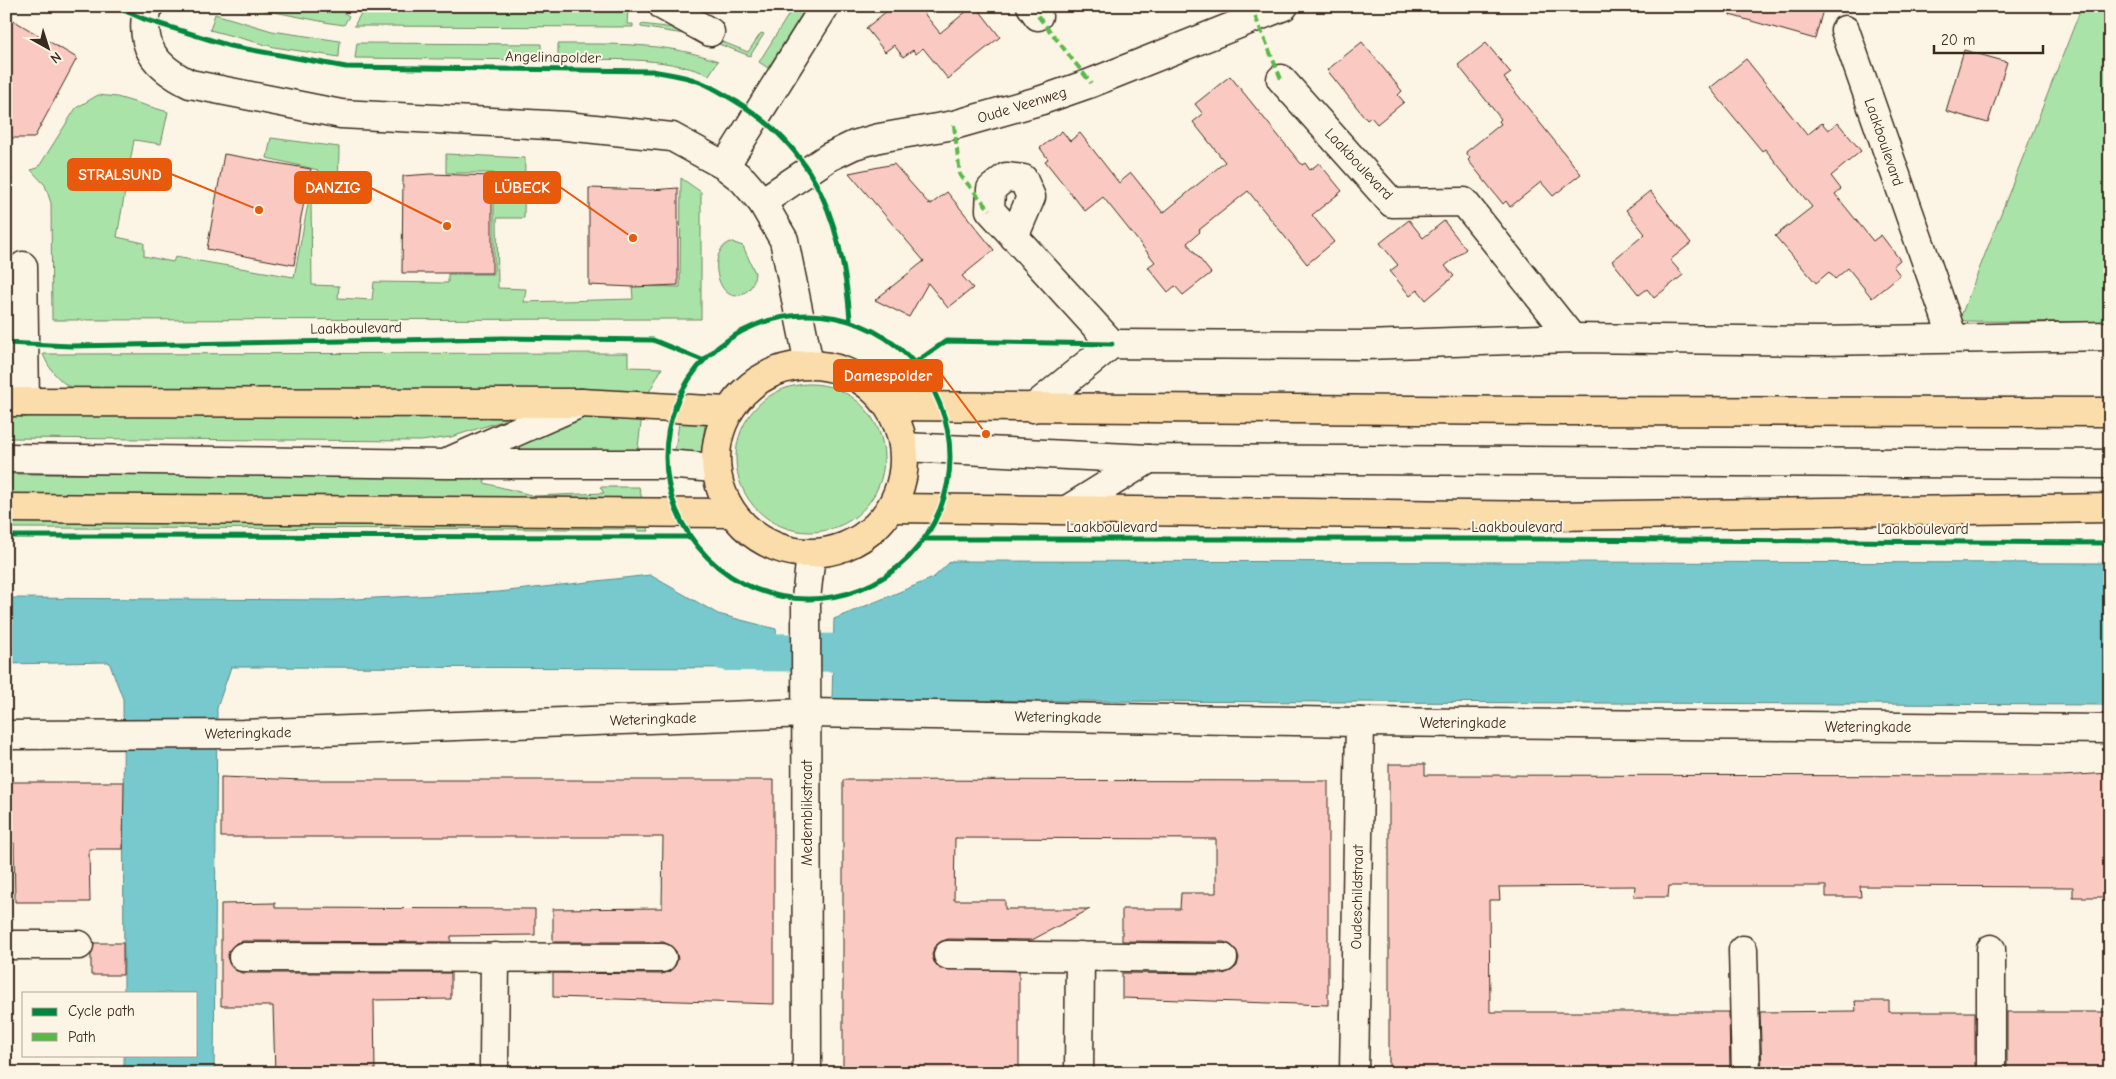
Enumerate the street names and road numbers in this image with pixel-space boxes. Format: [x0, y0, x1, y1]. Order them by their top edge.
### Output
street label: Angelinapolder [505, 47, 601, 67]
street label: Oude Veenweg [975, 83, 1069, 127]
street label: Laakboulevard [1861, 96, 1907, 188]
street label: Laakboulevard [1321, 124, 1397, 204]
street label: Laakboulevard [310, 318, 402, 338]
street label: Laakboulevard [1066, 518, 1158, 536]
street label: Laakboulevard [1471, 518, 1563, 536]
street label: Laakboulevard [1877, 520, 1969, 538]
street label: Weteringkade [1015, 707, 1102, 727]
street label: Weteringkade [609, 708, 697, 730]
street label: Weteringkade [1420, 714, 1507, 732]
street label: Weteringkade [1825, 718, 1912, 736]
street label: Weteringkade [205, 723, 292, 743]
street label: Medemblikstraat [798, 759, 816, 866]
street label: Oudeschildstraat [1347, 844, 1367, 950]

